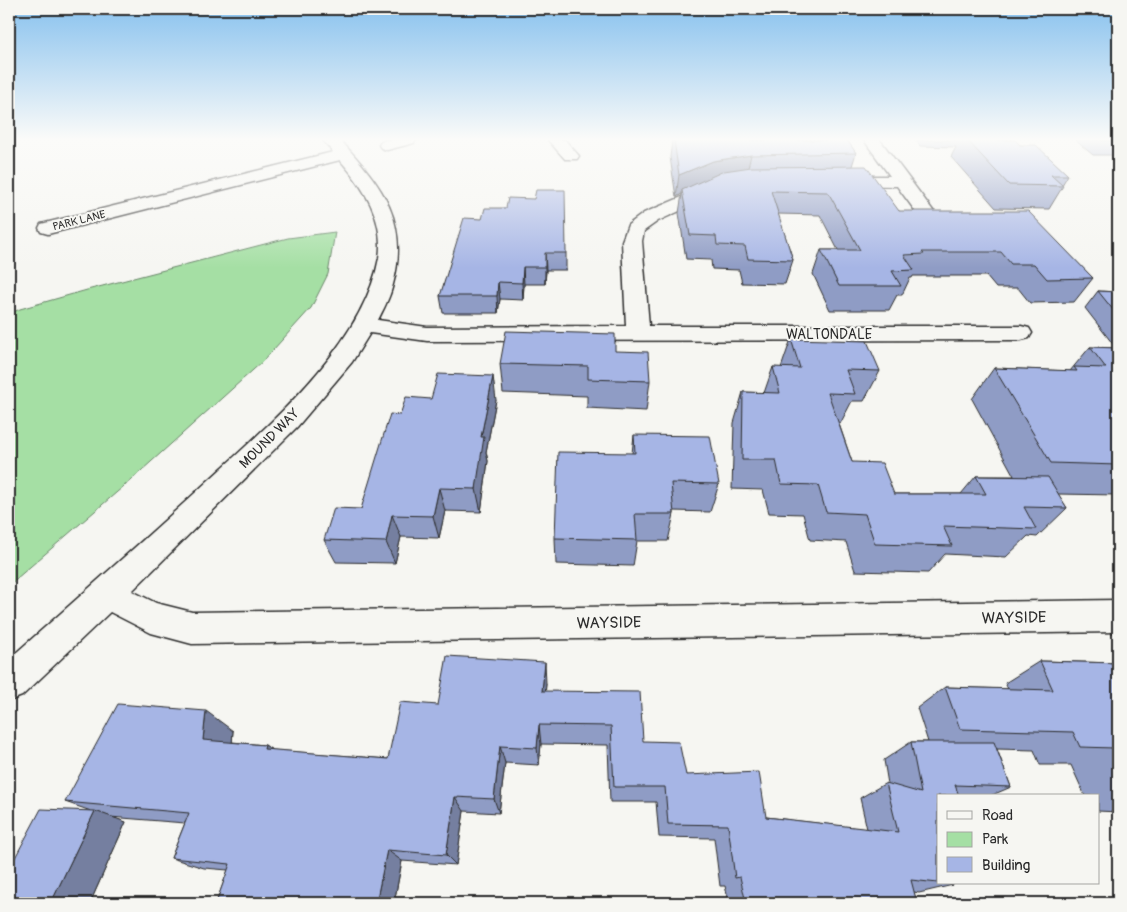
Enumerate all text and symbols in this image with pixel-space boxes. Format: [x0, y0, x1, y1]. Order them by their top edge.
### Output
street label: PARK LANE [51, 208, 107, 233]
street label: WALTONDALE [786, 326, 872, 343]
street label: MOUND WAY [236, 405, 303, 472]
street label: WAYSIDE [982, 607, 1046, 629]
street label: WAYSIDE [577, 612, 641, 634]
legend [937, 794, 1100, 884]
text: Road [982, 806, 1013, 825]
text: Park [982, 830, 1009, 849]
text: Building [982, 856, 1030, 875]

